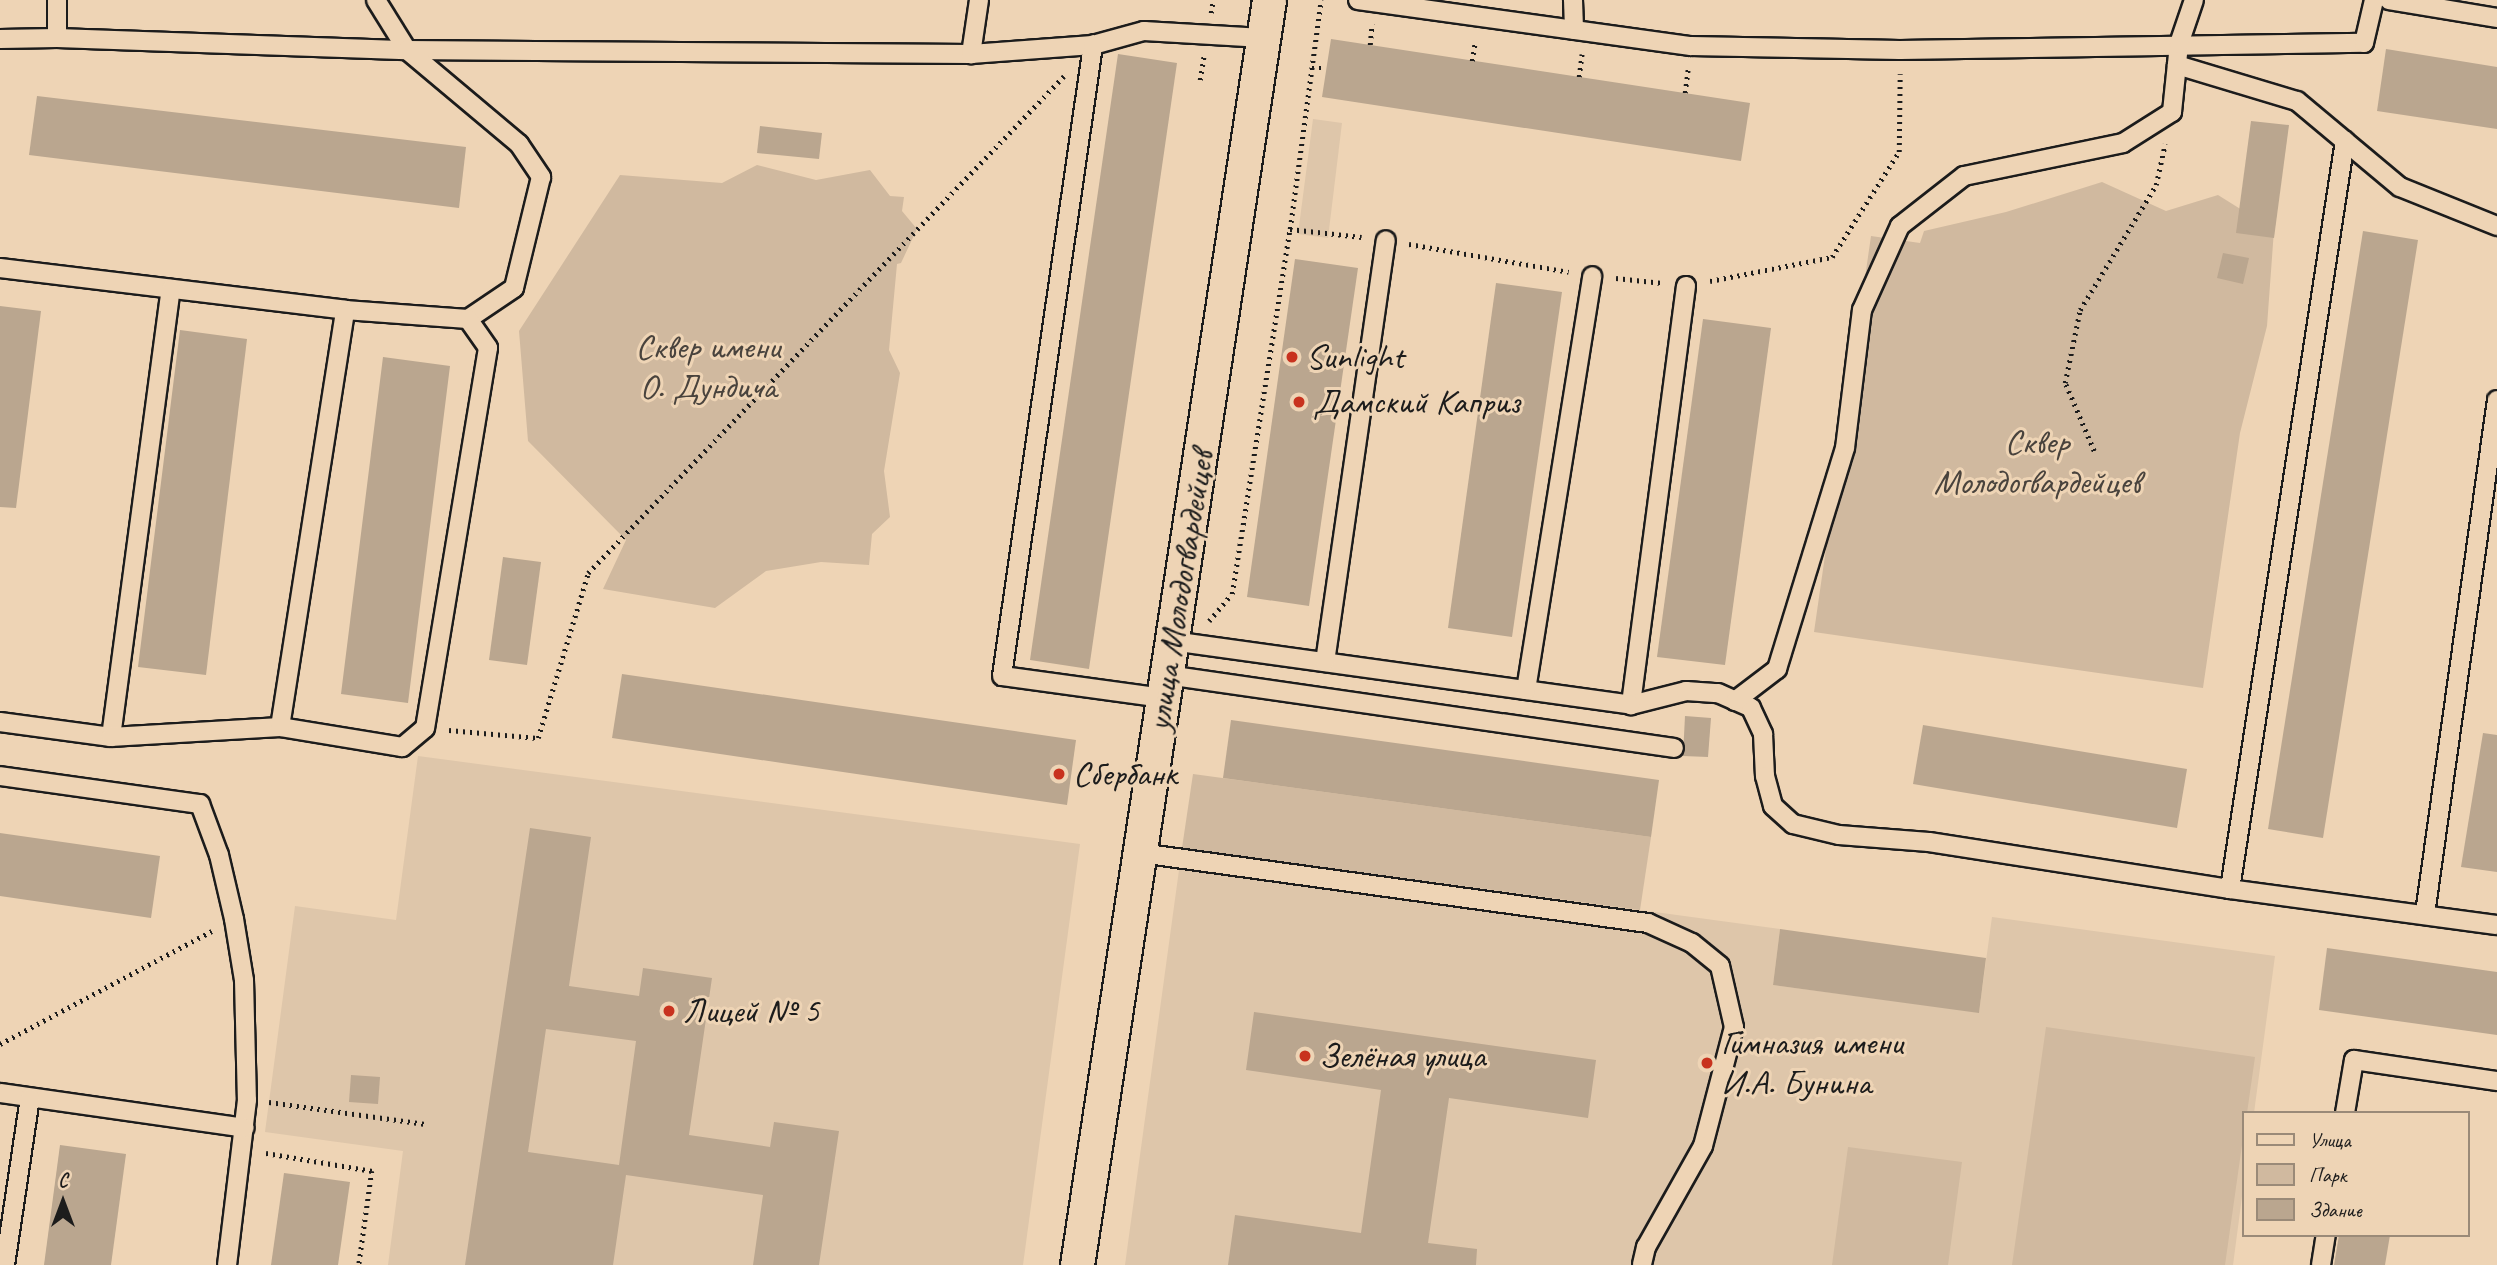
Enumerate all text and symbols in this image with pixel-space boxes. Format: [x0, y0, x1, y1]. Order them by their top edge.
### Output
park label: Сквер имени О. Дундича [637, 326, 779, 408]
place label: Sunlight [1306, 336, 1404, 378]
marker: Sunlight [1284, 349, 1300, 365]
place label: Дамский Каприз [1313, 381, 1519, 423]
marker: Дамский Каприз [1291, 394, 1307, 410]
park label: Сквер Молодогвардейцев [1934, 421, 2140, 503]
street label: улица Молодогвардейцев [1137, 448, 1223, 734]
place label: Сбербанк [1073, 753, 1177, 795]
marker: Сбербанк [1051, 766, 1067, 782]
place label: Лицей № 5 [683, 990, 819, 1032]
marker: Лицей № 5 [661, 1003, 677, 1019]
place label: Гимназия имени И.А. Бунина [1721, 1022, 1900, 1104]
place label: Зелёная улица [1319, 1035, 1489, 1077]
marker: Зелёная улица [1297, 1048, 1313, 1064]
marker: Гимназия имени И.А. Бунина [1699, 1055, 1715, 1071]
legend [2242, 1111, 2469, 1237]
text: Улица [2309, 1127, 2351, 1153]
text: Парк [2309, 1162, 2346, 1188]
north arrow [28, 1167, 98, 1237]
text: С [58, 1169, 68, 1193]
text: Здание [2309, 1197, 2362, 1223]

